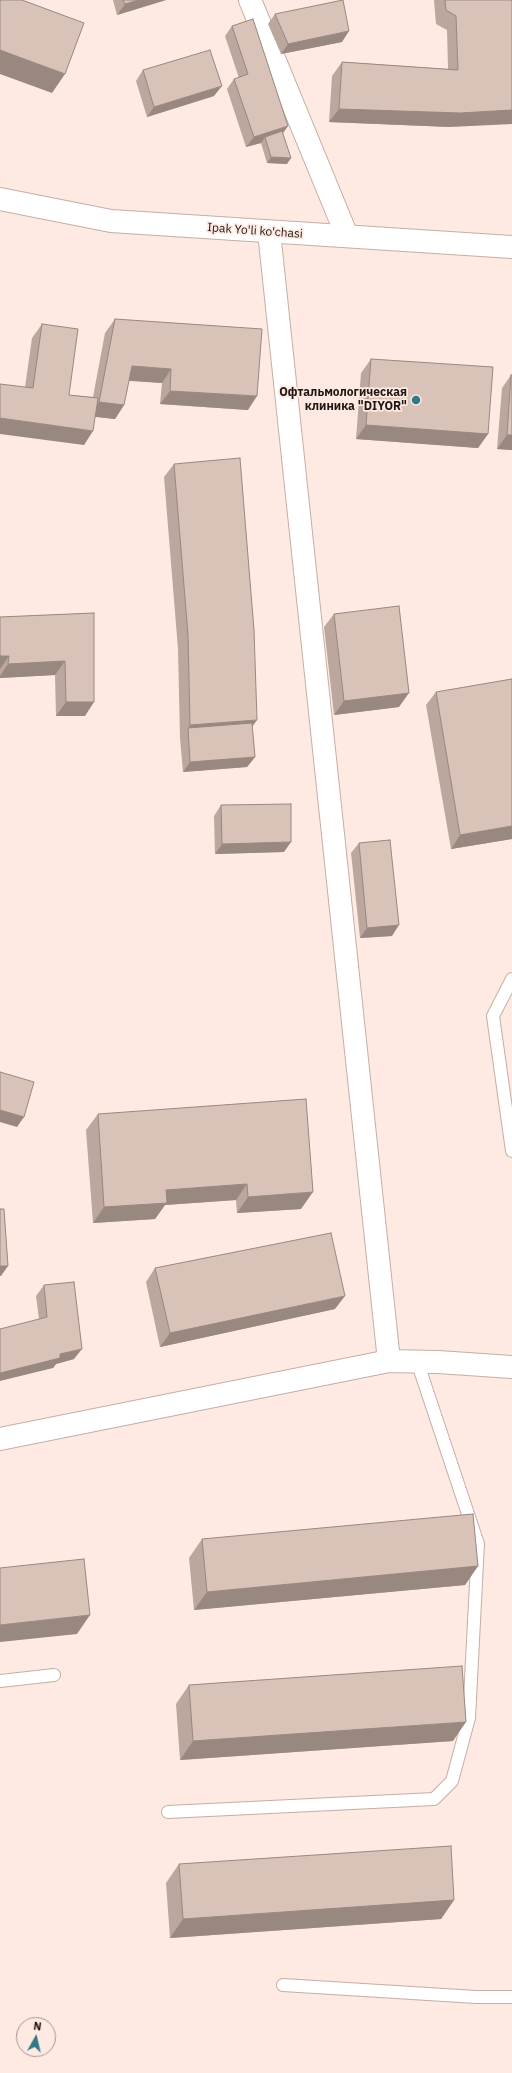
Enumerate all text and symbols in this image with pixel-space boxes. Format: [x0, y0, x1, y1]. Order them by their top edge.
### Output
street label: Ipak Yo'li ko'chasi [207, 220, 303, 242]
place label: Офтальмологическая клиника "DIYOR" [279, 386, 407, 414]
marker: Офтальмологическая клиника "DIYOR" [410, 394, 422, 406]
north arrow [16, 2017, 56, 2057]
text: N [33, 2019, 42, 2034]

